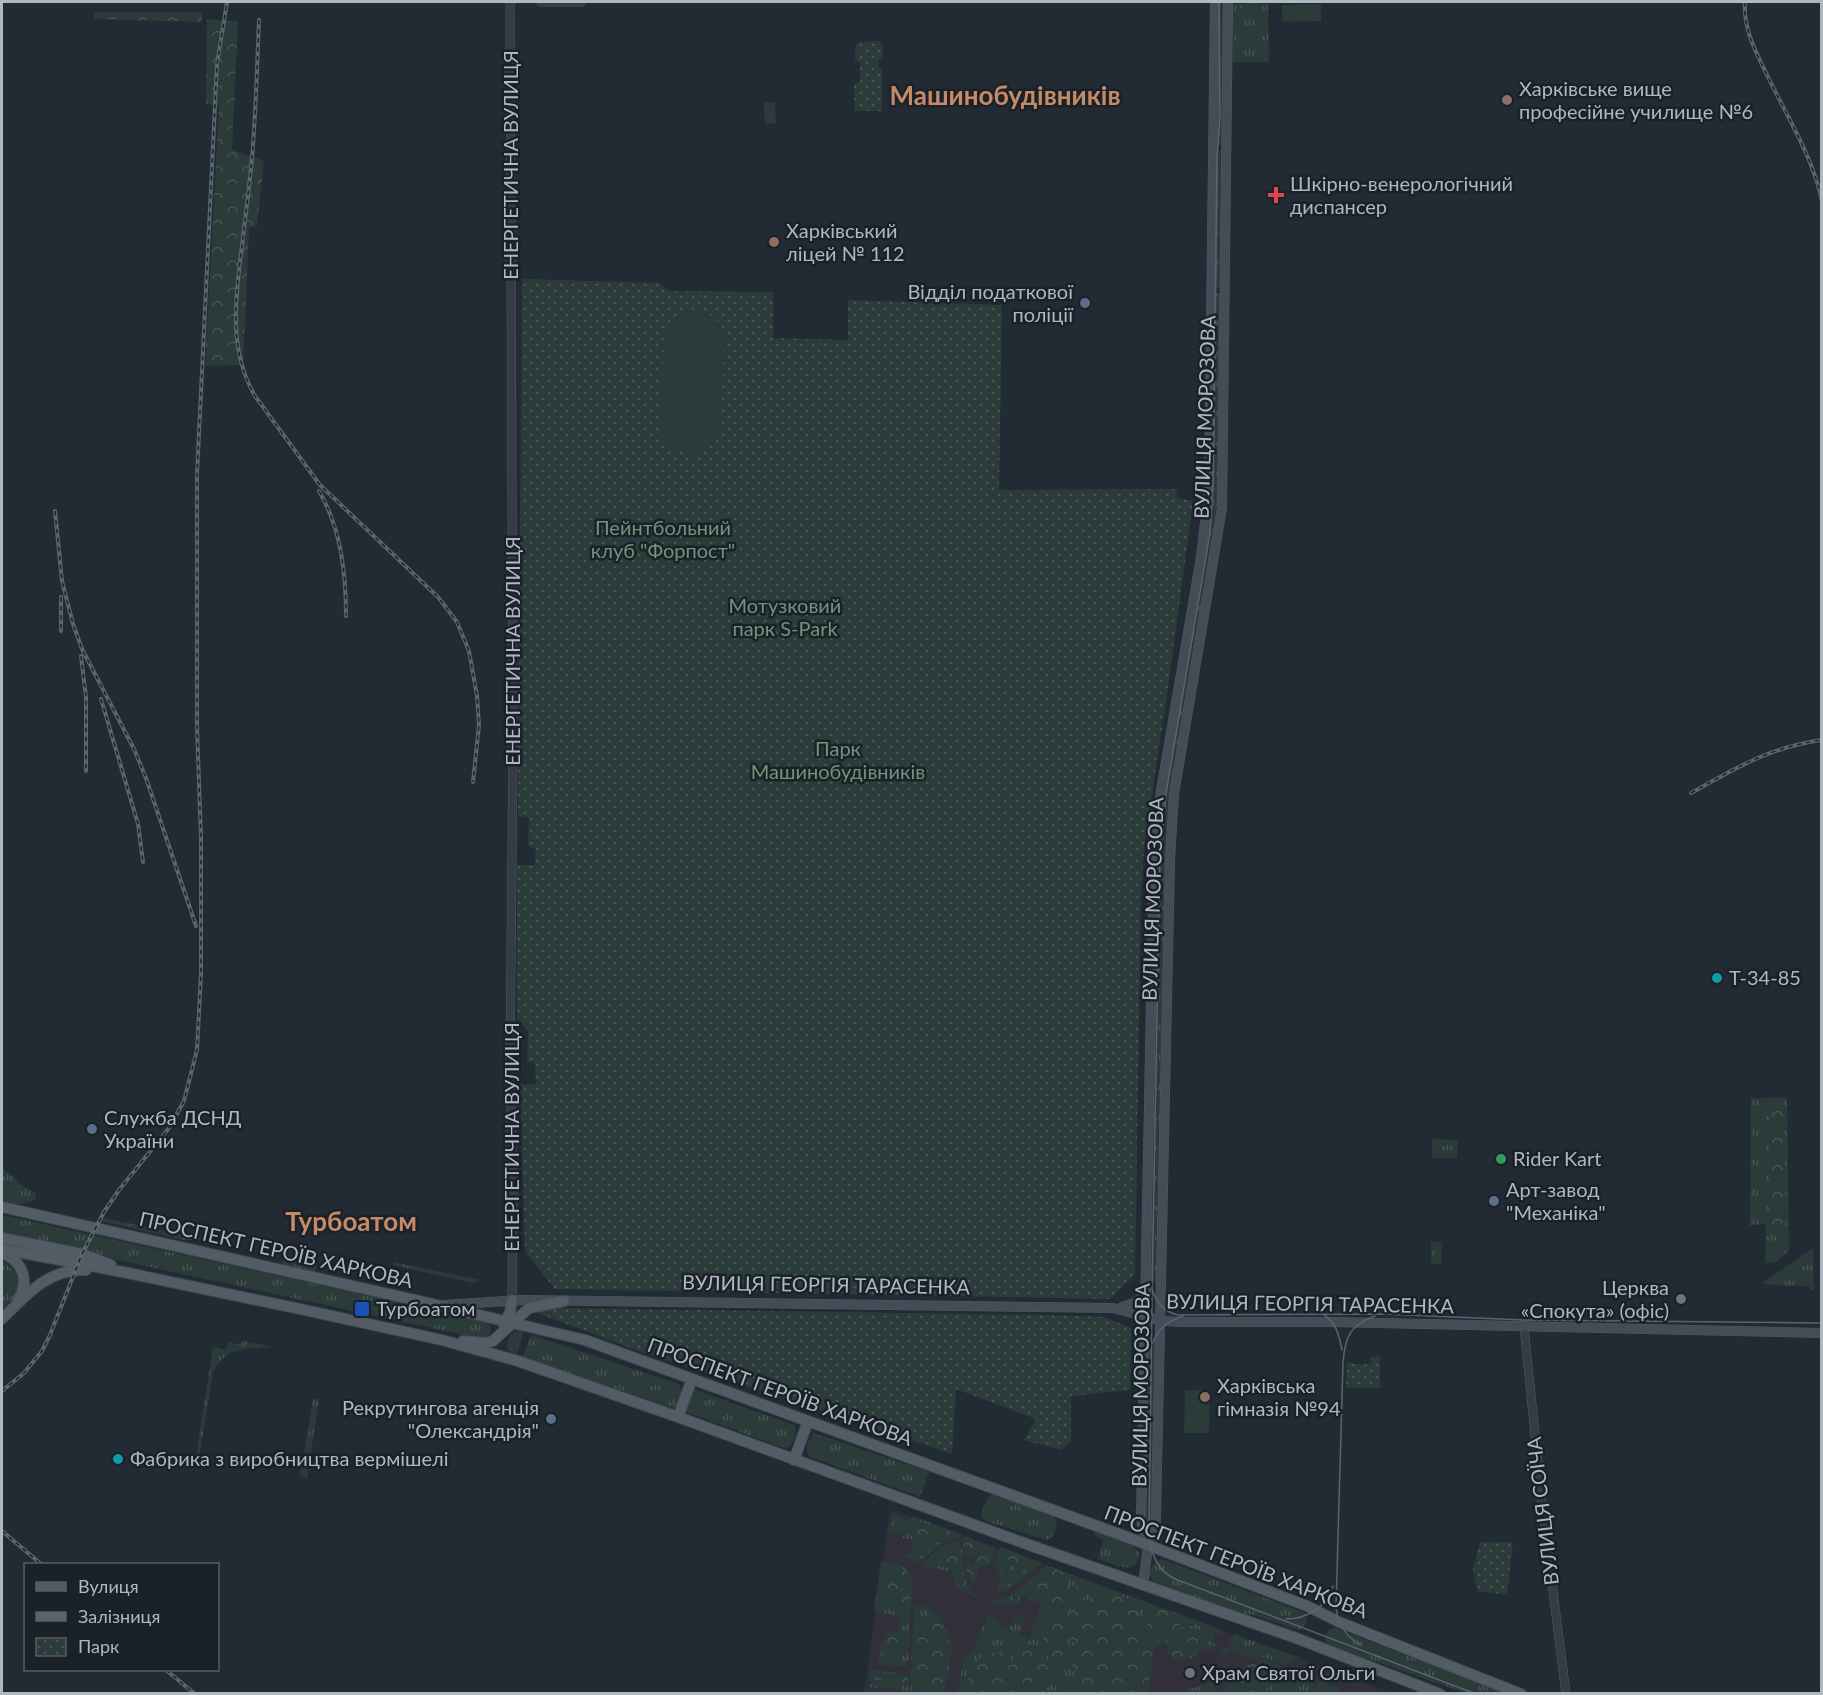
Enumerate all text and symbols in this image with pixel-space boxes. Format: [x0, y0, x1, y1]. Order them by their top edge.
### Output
street label: ЕНЕРГЕТИЧНА ВУЛИЦЯ [498, 50, 522, 280]
place label: Харківське вище професійне училище №6 [1519, 76, 1753, 123]
district label: Машинобудівників [889, 79, 1121, 111]
marker: Харківське вище професійне училище №6 [1500, 93, 1514, 107]
place label: Шкірно-венерологічний диспансер [1290, 171, 1513, 218]
marker: Шкірно-венерологічний диспансер [1267, 186, 1285, 204]
place label: Харківський ліцей № 112 [786, 218, 905, 265]
marker: Харківський ліцей № 112 [767, 235, 781, 249]
place label: Відділ податкової поліції [907, 279, 1074, 326]
marker: Відділ податкової поліції [1078, 296, 1092, 310]
street label: ВУЛИЦЯ МОРОЗОВА [1188, 314, 1220, 519]
park label: Пейнтбольний клуб "Форпост" [591, 515, 735, 562]
street label: ЕНЕРГЕТИЧНА ВУЛИЦЯ [500, 536, 524, 766]
park label: Мотузковий парк S-Park [729, 593, 841, 640]
park label: Парк Машинобудівників [751, 736, 925, 783]
street label: ВУЛИЦЯ МОРОЗОВА [1136, 796, 1168, 1001]
place label: Т-34-85 [1729, 965, 1801, 989]
marker: Т-34-85 [1710, 971, 1724, 985]
street label: ЕНЕРГЕТИЧНА ВУЛИЦЯ [499, 1022, 523, 1252]
place label: Служба ДСНД України [104, 1105, 242, 1152]
marker: Служба ДСНД України [85, 1122, 99, 1136]
place label: Rider Kart [1513, 1146, 1602, 1170]
marker: Rider Kart [1494, 1152, 1508, 1166]
place label: Арт-завод "Механіка" [1506, 1177, 1606, 1224]
marker: Арт-завод "Механіка" [1487, 1194, 1501, 1208]
district label: Турбоатом [285, 1205, 417, 1237]
street label: ПРОСПЕКТ ГЕРОЇВ ХАРКОВА [137, 1206, 416, 1292]
street label: ВУЛИЦЯ ГЕОРГІЯ ТАРАСЕНКА [682, 1269, 971, 1299]
place label: Церква «Спокута» (офіс) [1521, 1275, 1669, 1322]
street label: ВУЛИЦЯ МОРОЗОВА [1126, 1282, 1154, 1487]
street label: ВУЛИЦЯ ГЕОРГІЯ ТАРАСЕНКА [1166, 1288, 1455, 1318]
marker: Церква «Спокута» (офіс) [1674, 1292, 1688, 1306]
place label: Турбоатом [376, 1296, 475, 1320]
marker: Турбоатом [353, 1300, 371, 1318]
street label: ПРОСПЕКТ ГЕРОЇВ ХАРКОВА [645, 1332, 917, 1450]
place label: Харківська гімназія №94 [1217, 1373, 1341, 1420]
marker: Харківська гімназія №94 [1198, 1390, 1212, 1404]
place label: Рекрутингова агенція "Олександрія" [342, 1395, 539, 1442]
marker: Рекрутингова агенція "Олександрія" [544, 1412, 558, 1426]
street label: ВУЛИЦЯ СОЇЧА [1521, 1435, 1563, 1587]
place label: Фабрика з виробництва вермішелі [130, 1446, 449, 1470]
marker: Фабрика з виробництва вермішелі [111, 1452, 125, 1466]
street label: ПРОСПЕКТ ГЕРОЇВ ХАРКОВА [1101, 1500, 1372, 1623]
legend [24, 1563, 219, 1671]
text: Вулиця [78, 1575, 139, 1597]
text: Залізниця [78, 1605, 160, 1627]
text: Парк [78, 1635, 120, 1657]
place label: Храм Святої Ольги [1202, 1660, 1375, 1684]
marker: Храм Святої Ольги [1183, 1666, 1197, 1680]

